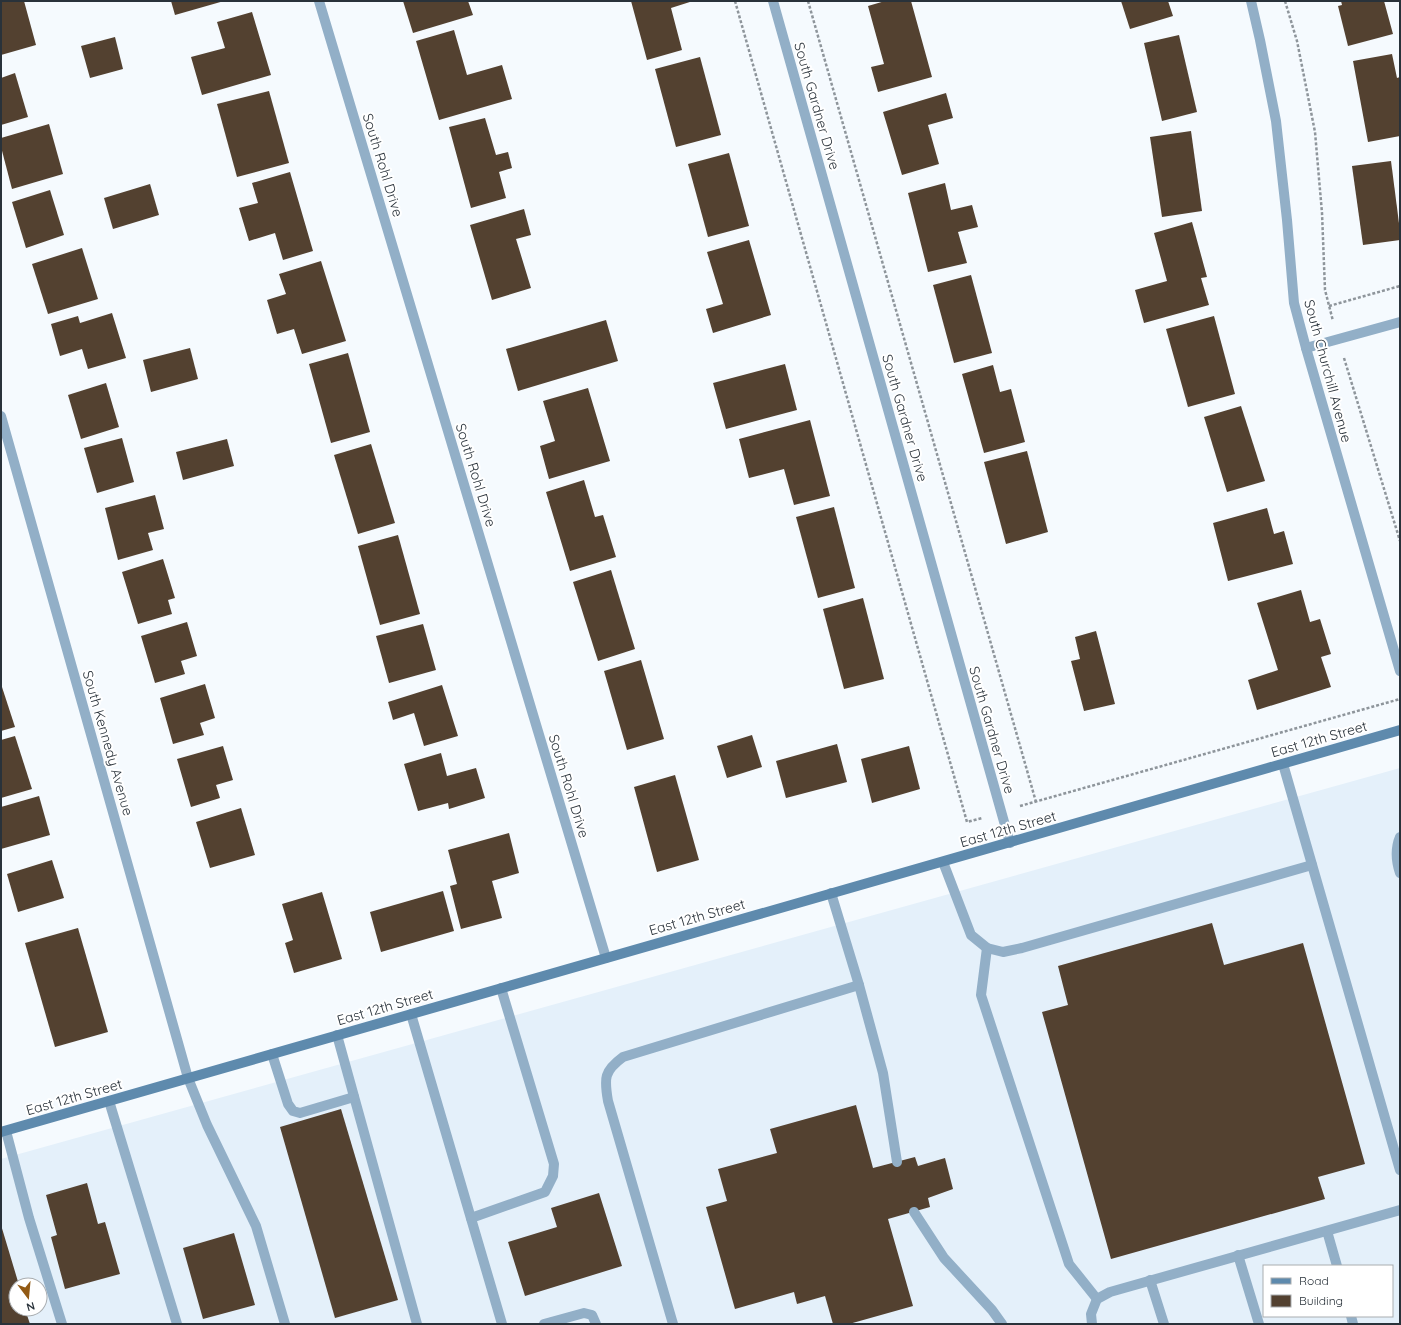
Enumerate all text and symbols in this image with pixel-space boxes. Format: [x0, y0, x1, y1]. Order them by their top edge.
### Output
street label: South Gardner Drive [790, 40, 844, 172]
street label: South Rohl Drive [359, 111, 407, 219]
street label: South Churchill Avenue [1300, 298, 1356, 445]
street label: South Gardner Drive [878, 352, 932, 484]
street label: South Rohl Drive [452, 421, 500, 529]
street label: South Gardner Drive [965, 664, 1019, 796]
street label: South Kennedy Avenue [79, 668, 137, 818]
street label: East 12th Street [1269, 717, 1369, 761]
street label: South Rohl Drive [545, 732, 593, 840]
street label: East 12th Street [958, 807, 1058, 851]
street label: East 12th Street [647, 895, 747, 939]
street label: East 12th Street [335, 985, 435, 1029]
street label: East 12th Street [24, 1075, 124, 1119]
legend [1263, 1265, 1393, 1317]
text: Road [1299, 1273, 1329, 1288]
north arrow [8, 1277, 48, 1317]
text: Building [1299, 1293, 1343, 1308]
text: N [25, 1299, 37, 1314]

